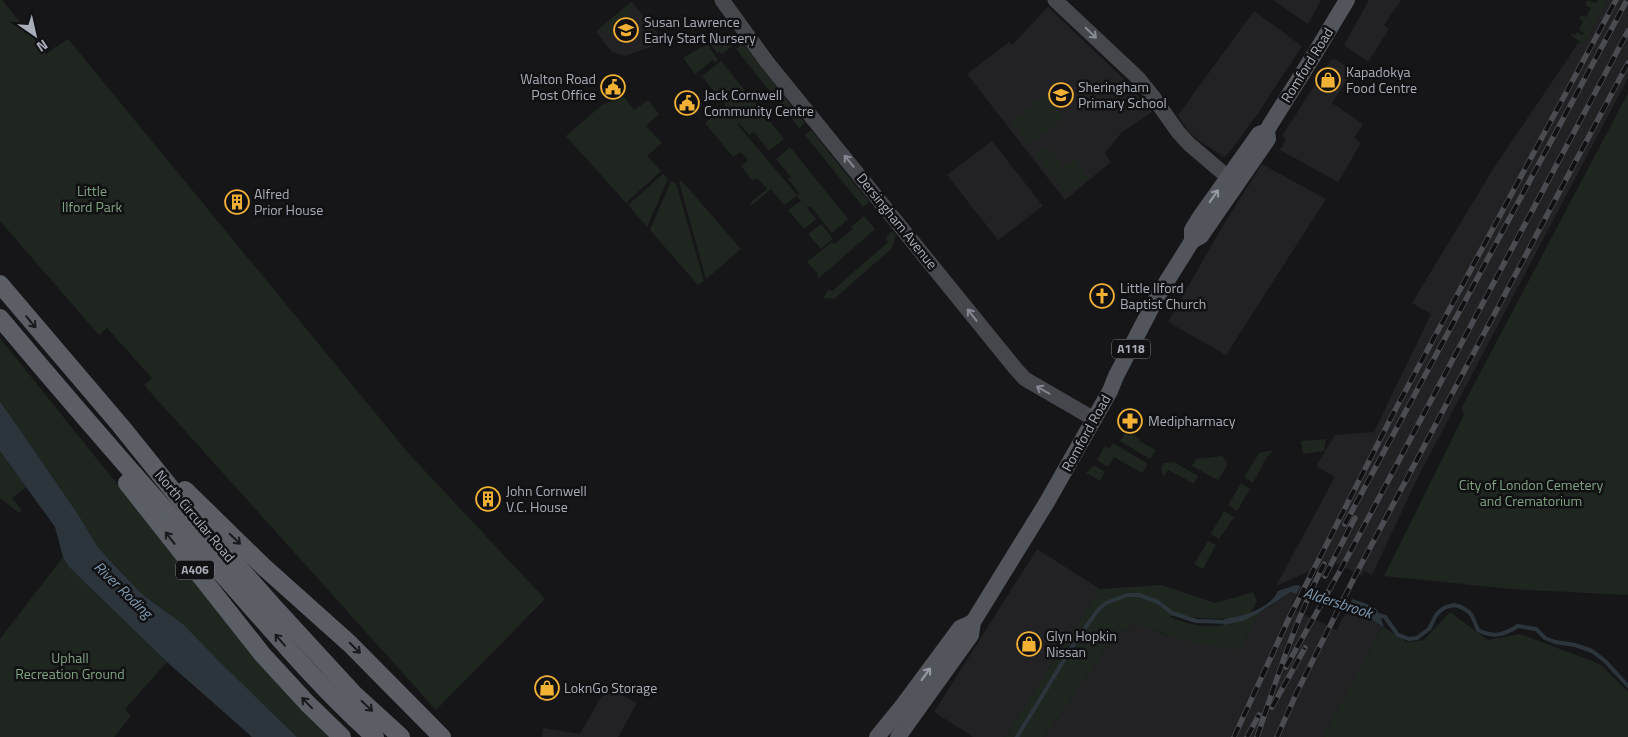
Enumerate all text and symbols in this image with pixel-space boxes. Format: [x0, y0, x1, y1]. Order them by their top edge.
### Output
north arrow [10, 10, 60, 60]
place label: Susan Lawrence Early Start Nursery [644, 11, 756, 48]
school or university icon: Susan Lawrence Early Start Nursery [613, 17, 639, 43]
street label: Romford Road [1275, 23, 1338, 106]
one-way arrow [1085, 27, 1097, 39]
text: N [33, 35, 52, 58]
place label: Kapadokya Food Centre [1346, 61, 1417, 98]
shop icon: Kapadokya Food Centre [1315, 67, 1341, 93]
place label: Walton Road Post Office [520, 68, 596, 105]
public building icon: Walton Road Post Office [600, 74, 626, 100]
place label: Sheringham Primary School [1078, 76, 1167, 113]
school or university icon: Sheringham Primary School [1048, 82, 1074, 108]
place label: Jack Cornwell Community Centre [704, 84, 814, 121]
public building icon: Jack Cornwell Community Centre [674, 90, 700, 116]
one-way arrow [843, 155, 854, 168]
street label: Dersingham Avenue [852, 168, 943, 273]
park label: Little Ilford Park [62, 180, 123, 217]
place label: Alfred Prior House [254, 183, 323, 220]
building icon: Alfred Prior House [224, 189, 250, 215]
one-way arrow [1209, 190, 1219, 204]
place label: Little Ilford Baptist Church [1120, 277, 1206, 314]
church icon: Little Ilford Baptist Church [1089, 283, 1115, 309]
one-way arrow [967, 309, 978, 322]
one-way arrow [26, 315, 37, 328]
road number: A118 [1112, 339, 1150, 358]
one-way arrow [1036, 384, 1050, 394]
street label: Romford Road [1056, 391, 1115, 475]
pharmacy icon: Medipharmacy [1117, 408, 1143, 434]
place label: Medipharmacy [1148, 410, 1236, 431]
street label: North Circular Road [151, 465, 240, 566]
park label: City of London Cemetery and Crematorium [1459, 474, 1603, 511]
place label: John Cornwell V.C. House [506, 480, 587, 517]
building icon: John Cornwell V.C. House [475, 486, 501, 512]
one-way arrow [165, 531, 175, 545]
one-way arrow [229, 532, 241, 545]
water label: River Roding [89, 556, 159, 625]
road number: A406 [176, 560, 214, 580]
water label: Aldersbrook [1301, 581, 1378, 625]
place label: Glyn Hopkin Nissan [1046, 625, 1117, 662]
shop icon: Glyn Hopkin Nissan [1016, 631, 1042, 657]
one-way arrow [274, 633, 286, 646]
one-way arrow [348, 642, 360, 654]
park label: Uphall Recreation Ground [15, 647, 125, 684]
one-way arrow [921, 667, 931, 681]
shop icon: LoknGo Storage [534, 675, 560, 701]
place label: LoknGo Storage [564, 677, 657, 698]
one-way arrow [301, 697, 313, 709]
one-way arrow [360, 701, 373, 712]

